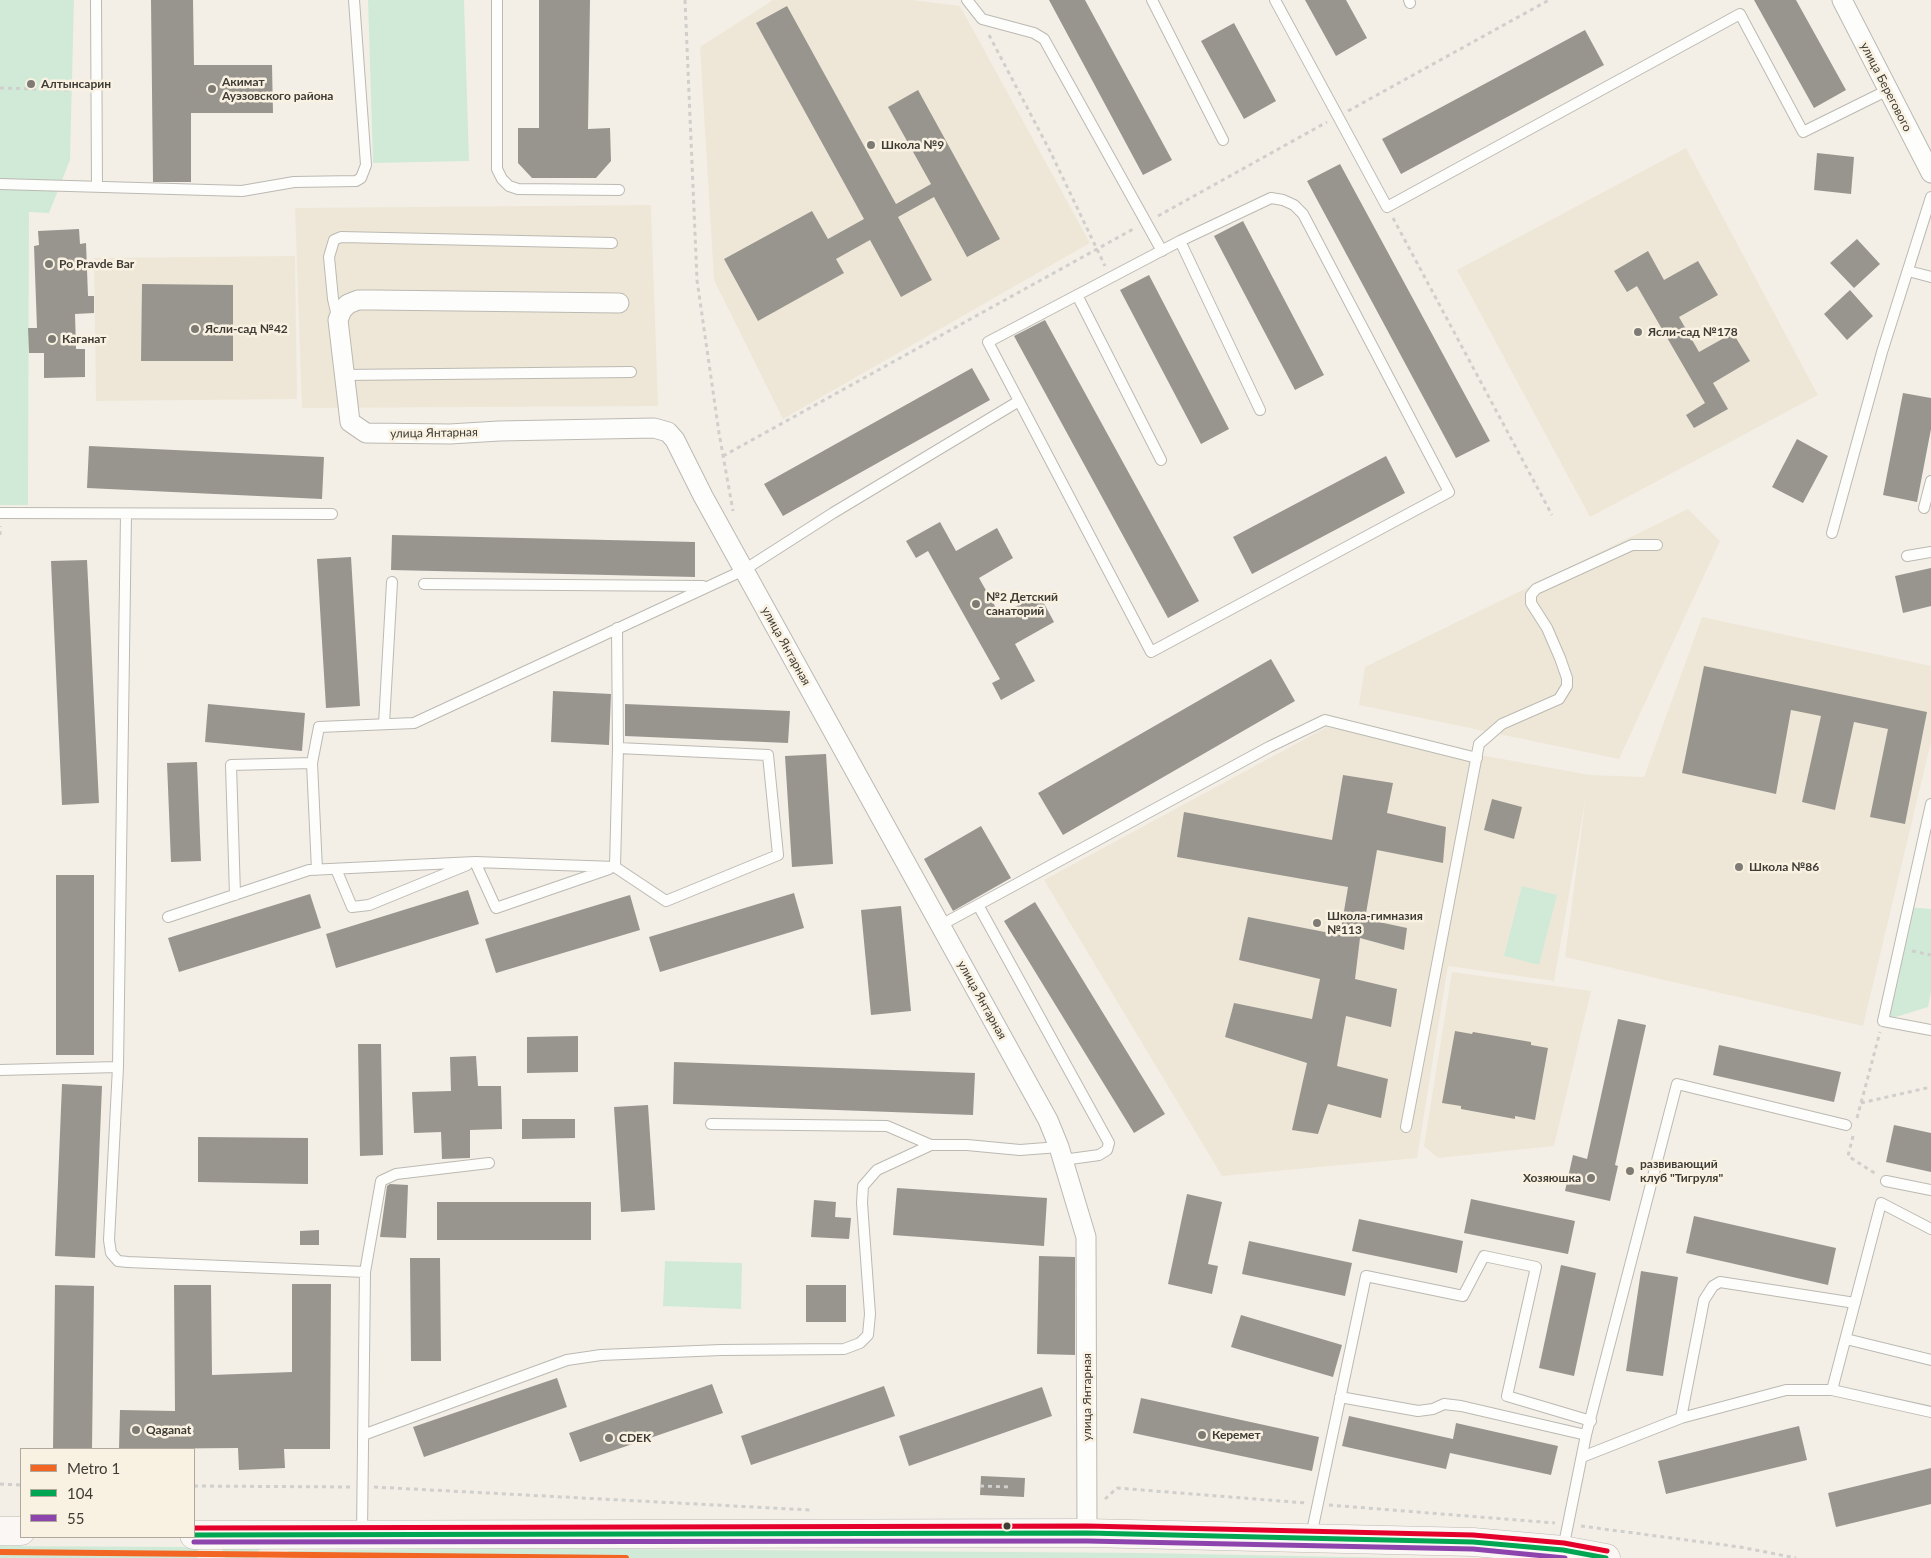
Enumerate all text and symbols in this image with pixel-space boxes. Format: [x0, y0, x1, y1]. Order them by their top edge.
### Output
street label: улица Берегового [1857, 40, 1915, 134]
place label: Акимат Ауэзовского района [222, 75, 333, 103]
place label: Алтынсарин [41, 77, 111, 91]
marker: Алтынсарин [25, 78, 37, 90]
marker: Акимат Ауэзовского района [206, 83, 218, 95]
place label: Школа №9 [881, 138, 944, 152]
marker: Школа №9 [865, 139, 877, 151]
place label: Po Pravde Bar [59, 257, 134, 271]
marker: Po Pravde Bar [43, 258, 55, 270]
place label: Ясли-сад №42 [205, 322, 288, 336]
marker: Ясли-сад №42 [189, 323, 201, 335]
place label: Ясли-сад №178 [1648, 325, 1738, 339]
marker: Ясли-сад №178 [1632, 326, 1644, 338]
place label: Каганат [62, 332, 106, 346]
marker: Каганат [46, 333, 58, 345]
street label: улица Янтарная [390, 425, 478, 441]
place label: №2 Детский санаторий [986, 590, 1058, 618]
marker: №2 Детский санаторий [970, 598, 982, 610]
street label: улица Янтарная [758, 604, 814, 688]
place label: Школа №86 [1749, 860, 1819, 874]
marker: Школа №86 [1733, 861, 1745, 873]
place label: Школа-гимназия №113 [1327, 909, 1423, 937]
marker: Школа-гимназия №113 [1311, 917, 1323, 929]
street label: улица Янтарная [954, 958, 1010, 1042]
place label: развивающий клуб "Тигруля" [1640, 1157, 1723, 1185]
marker: развивающий клуб "Тигруля" [1624, 1165, 1636, 1177]
place label: Хозяюшка [1523, 1171, 1581, 1185]
marker: Хозяюшка [1585, 1172, 1597, 1184]
street label: улица Янтарная [1080, 1353, 1094, 1441]
place label: Qaganat [146, 1423, 191, 1437]
marker: Qaganat [130, 1424, 142, 1436]
place label: Керемет [1212, 1428, 1261, 1442]
marker: Керемет [1196, 1429, 1208, 1441]
place label: CDEK [619, 1431, 651, 1445]
marker: CDEK [603, 1432, 615, 1444]
legend [20, 1448, 195, 1538]
text: Metro 1 [67, 1459, 120, 1477]
text: 104 [67, 1484, 93, 1502]
text: 55 [67, 1509, 84, 1527]
unlabelled marker [1002, 1521, 1012, 1531]

